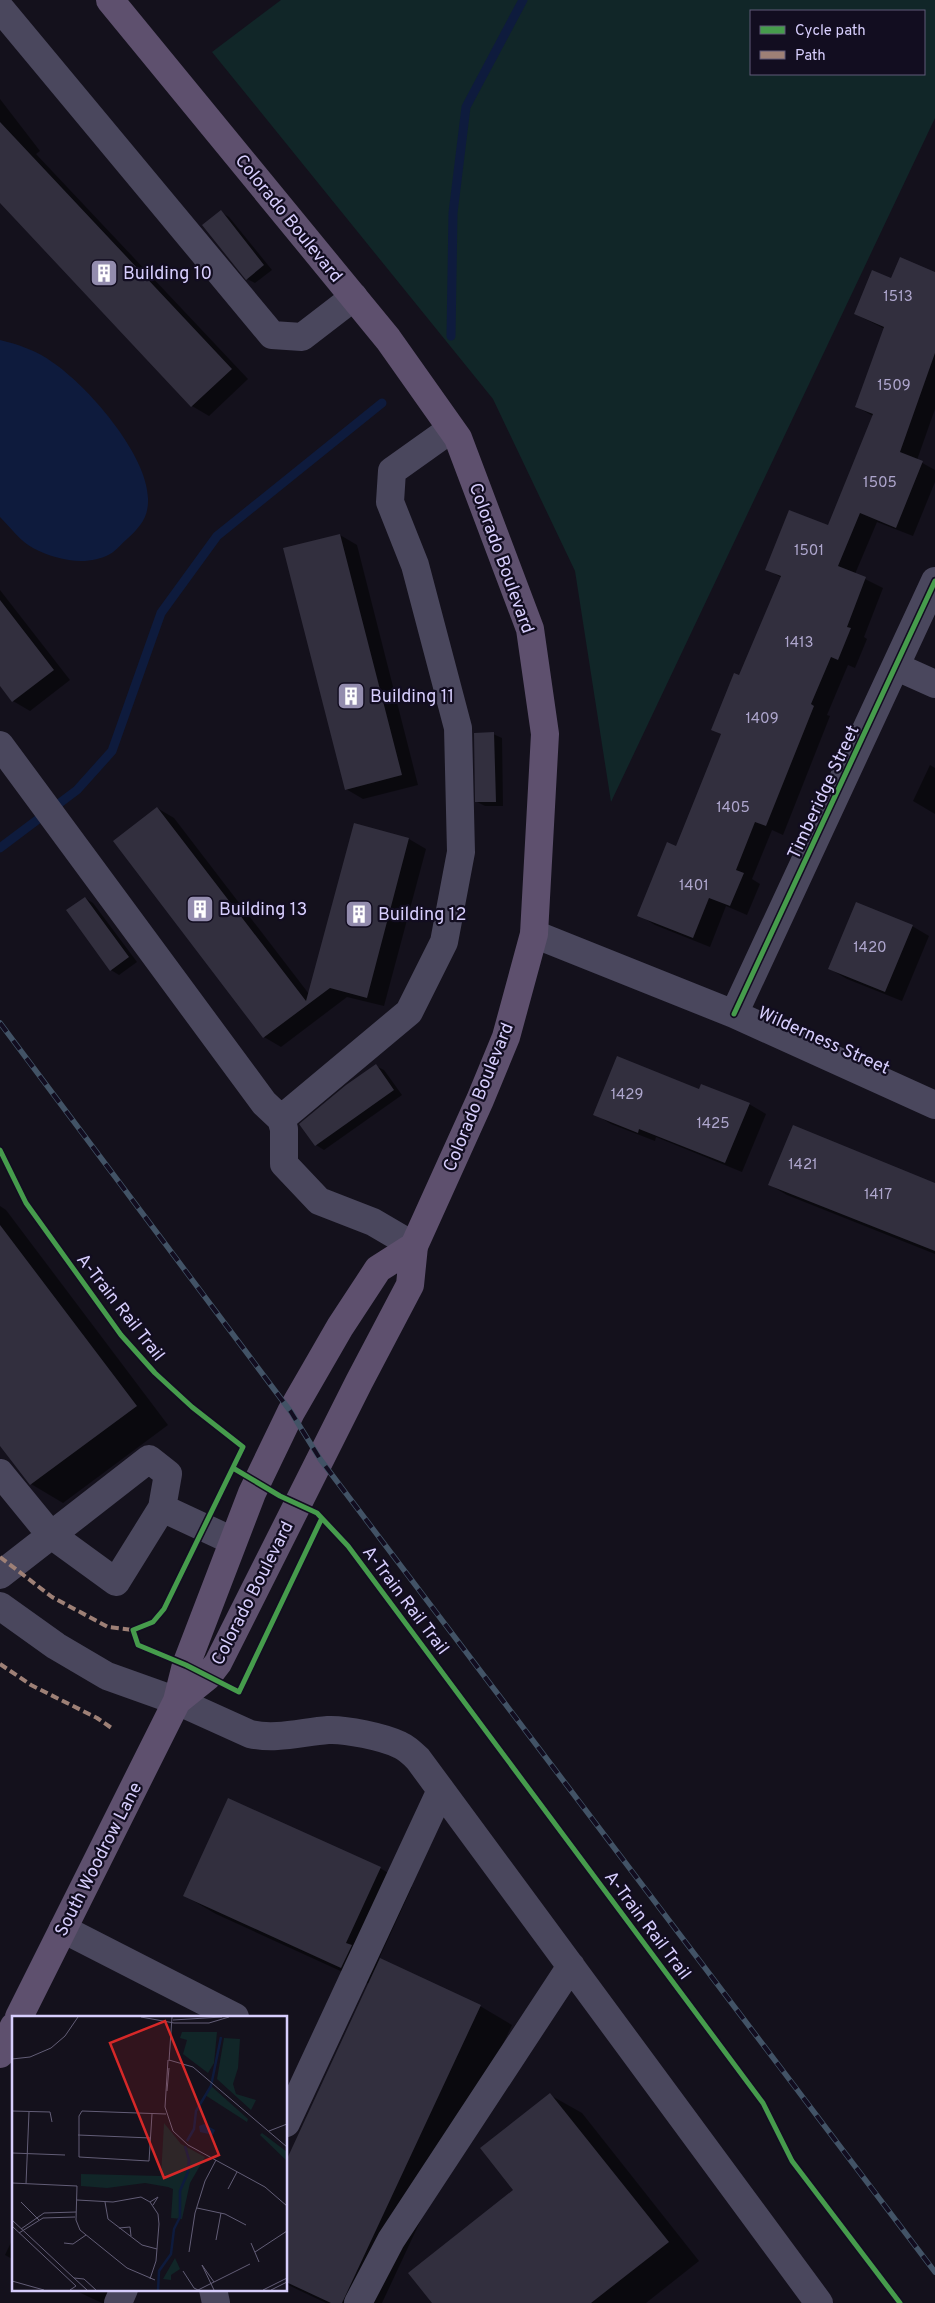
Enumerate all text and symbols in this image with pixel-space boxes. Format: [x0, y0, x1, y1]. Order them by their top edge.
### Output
legend [750, 10, 925, 75]
text: Cycle path [795, 22, 866, 41]
text: Path [795, 47, 826, 66]
street label: Colorado Boulevard [229, 150, 347, 288]
building icon: Building 10 [89, 258, 119, 288]
place label: Building 10 [123, 263, 212, 286]
house number: 1513 [883, 288, 913, 307]
house number: 1509 [877, 377, 911, 396]
house number: 1505 [863, 474, 897, 493]
street label: Colorado Boulevard [463, 480, 539, 637]
house number: 1501 [794, 542, 824, 561]
house number: 1413 [784, 634, 814, 653]
building icon: Building 11 [336, 681, 366, 711]
place label: Building 11 [370, 686, 454, 709]
house number: 1409 [745, 710, 779, 729]
street label: Timberidge Street [783, 722, 866, 864]
house number: 1405 [716, 799, 750, 818]
house number: 1401 [679, 877, 709, 896]
building icon: Building 13 [185, 894, 215, 924]
place label: Building 13 [219, 899, 307, 922]
building icon: Building 12 [344, 899, 374, 929]
place label: Building 12 [378, 904, 466, 927]
house number: 1420 [853, 939, 887, 958]
street label: Wilderness Street [754, 1002, 893, 1081]
street label: Colorado Boulevard [439, 1020, 520, 1175]
house number: 1429 [611, 1086, 643, 1105]
house number: 1425 [696, 1115, 730, 1134]
house number: 1421 [788, 1156, 818, 1175]
house number: 1417 [864, 1186, 892, 1205]
street label: A-Train Rail Trail [71, 1249, 169, 1366]
street label: Colorado Boulevard [207, 1518, 300, 1670]
street label: A-Train Rail Trail [356, 1542, 453, 1660]
street label: South Woodrow Lane [51, 1779, 148, 1941]
street label: A-Train Rail Trail [598, 1867, 695, 1985]
inset map [12, 2016, 288, 2290]

